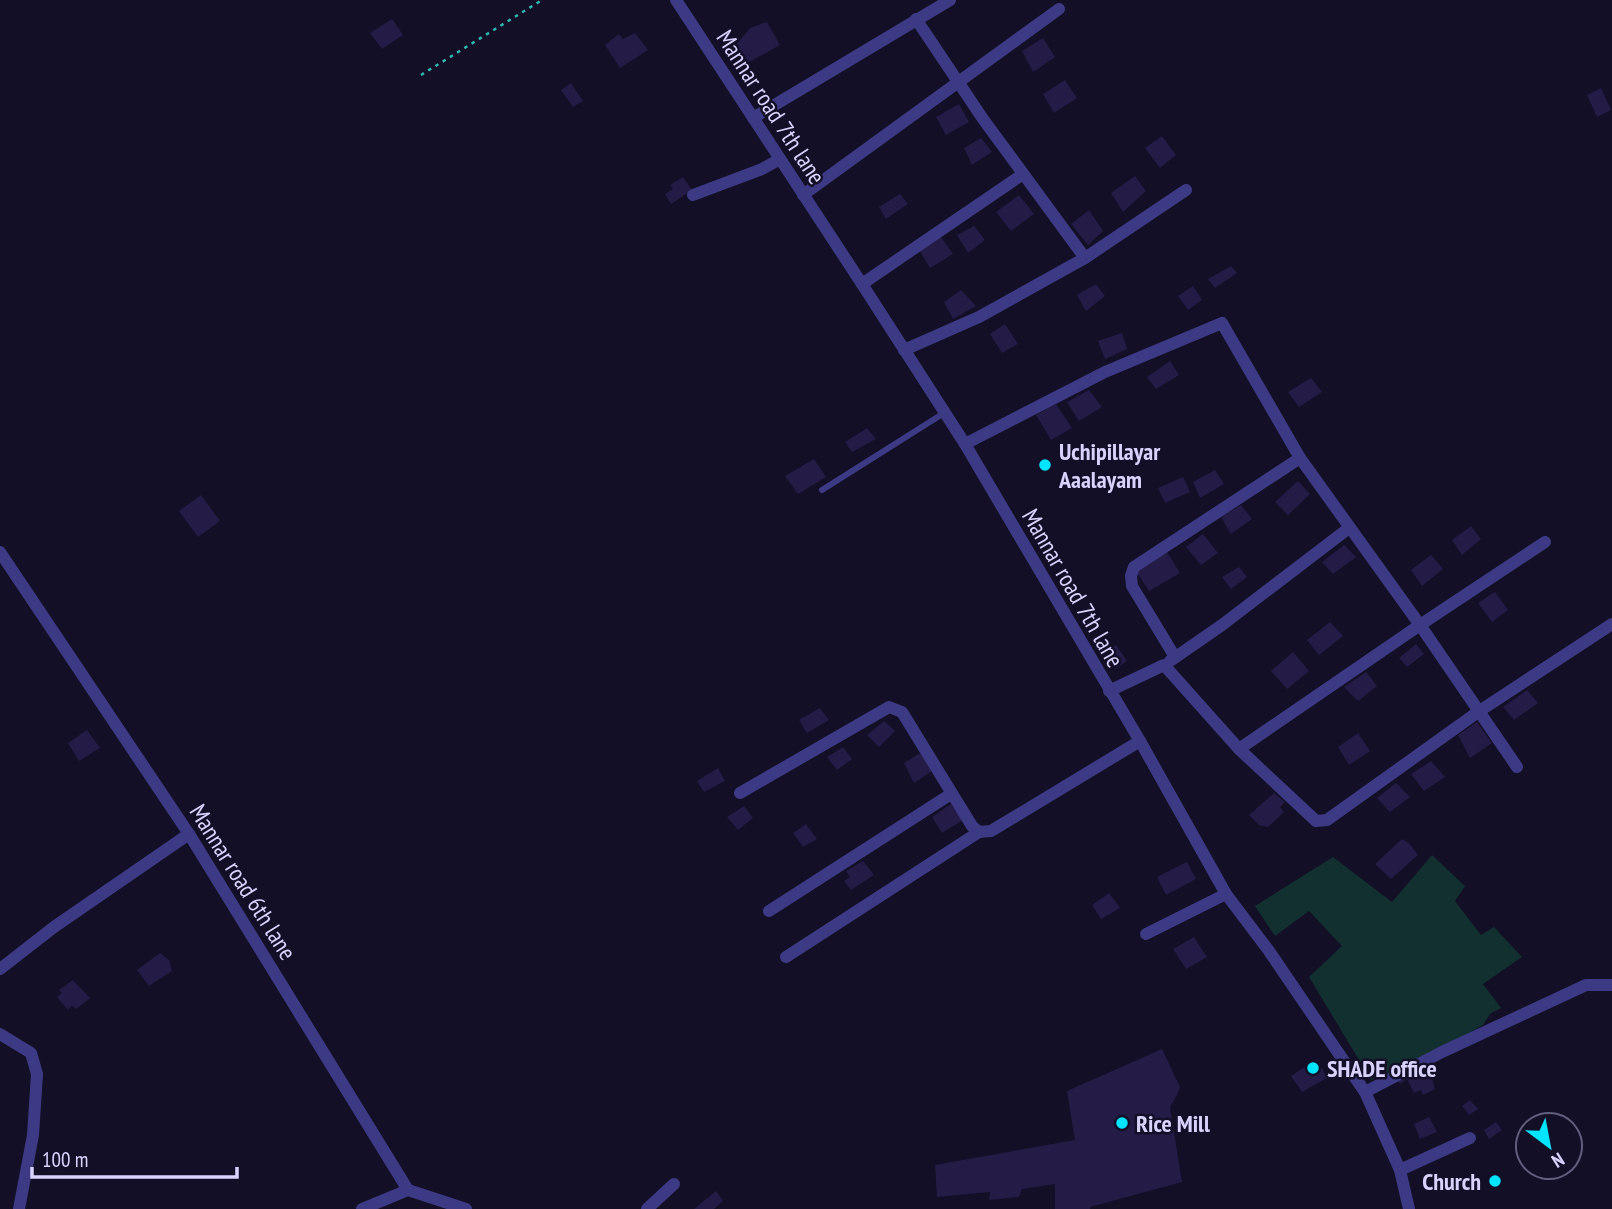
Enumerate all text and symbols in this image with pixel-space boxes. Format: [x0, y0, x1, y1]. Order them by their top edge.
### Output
street label: Mannar road 7th lane [710, 24, 832, 190]
place label: Uchipillayar Aaalayam [1058, 436, 1161, 495]
marker: Uchipillayar Aaalayam [1037, 457, 1053, 473]
street label: Mannar road 7th lane [1015, 503, 1131, 673]
street label: Mannar road 6th lane [183, 798, 303, 966]
place label: SHADE office [1327, 1053, 1437, 1084]
marker: SHADE office [1305, 1060, 1321, 1076]
place label: Rice Mill [1136, 1108, 1210, 1139]
north arrow [1514, 1111, 1584, 1181]
marker: Rice Mill [1114, 1115, 1130, 1131]
scale bar [32, 1136, 236, 1180]
text: 100 m [42, 1146, 88, 1173]
text: N [1547, 1148, 1569, 1173]
place label: Church [1422, 1166, 1481, 1197]
marker: Church [1487, 1173, 1503, 1189]

